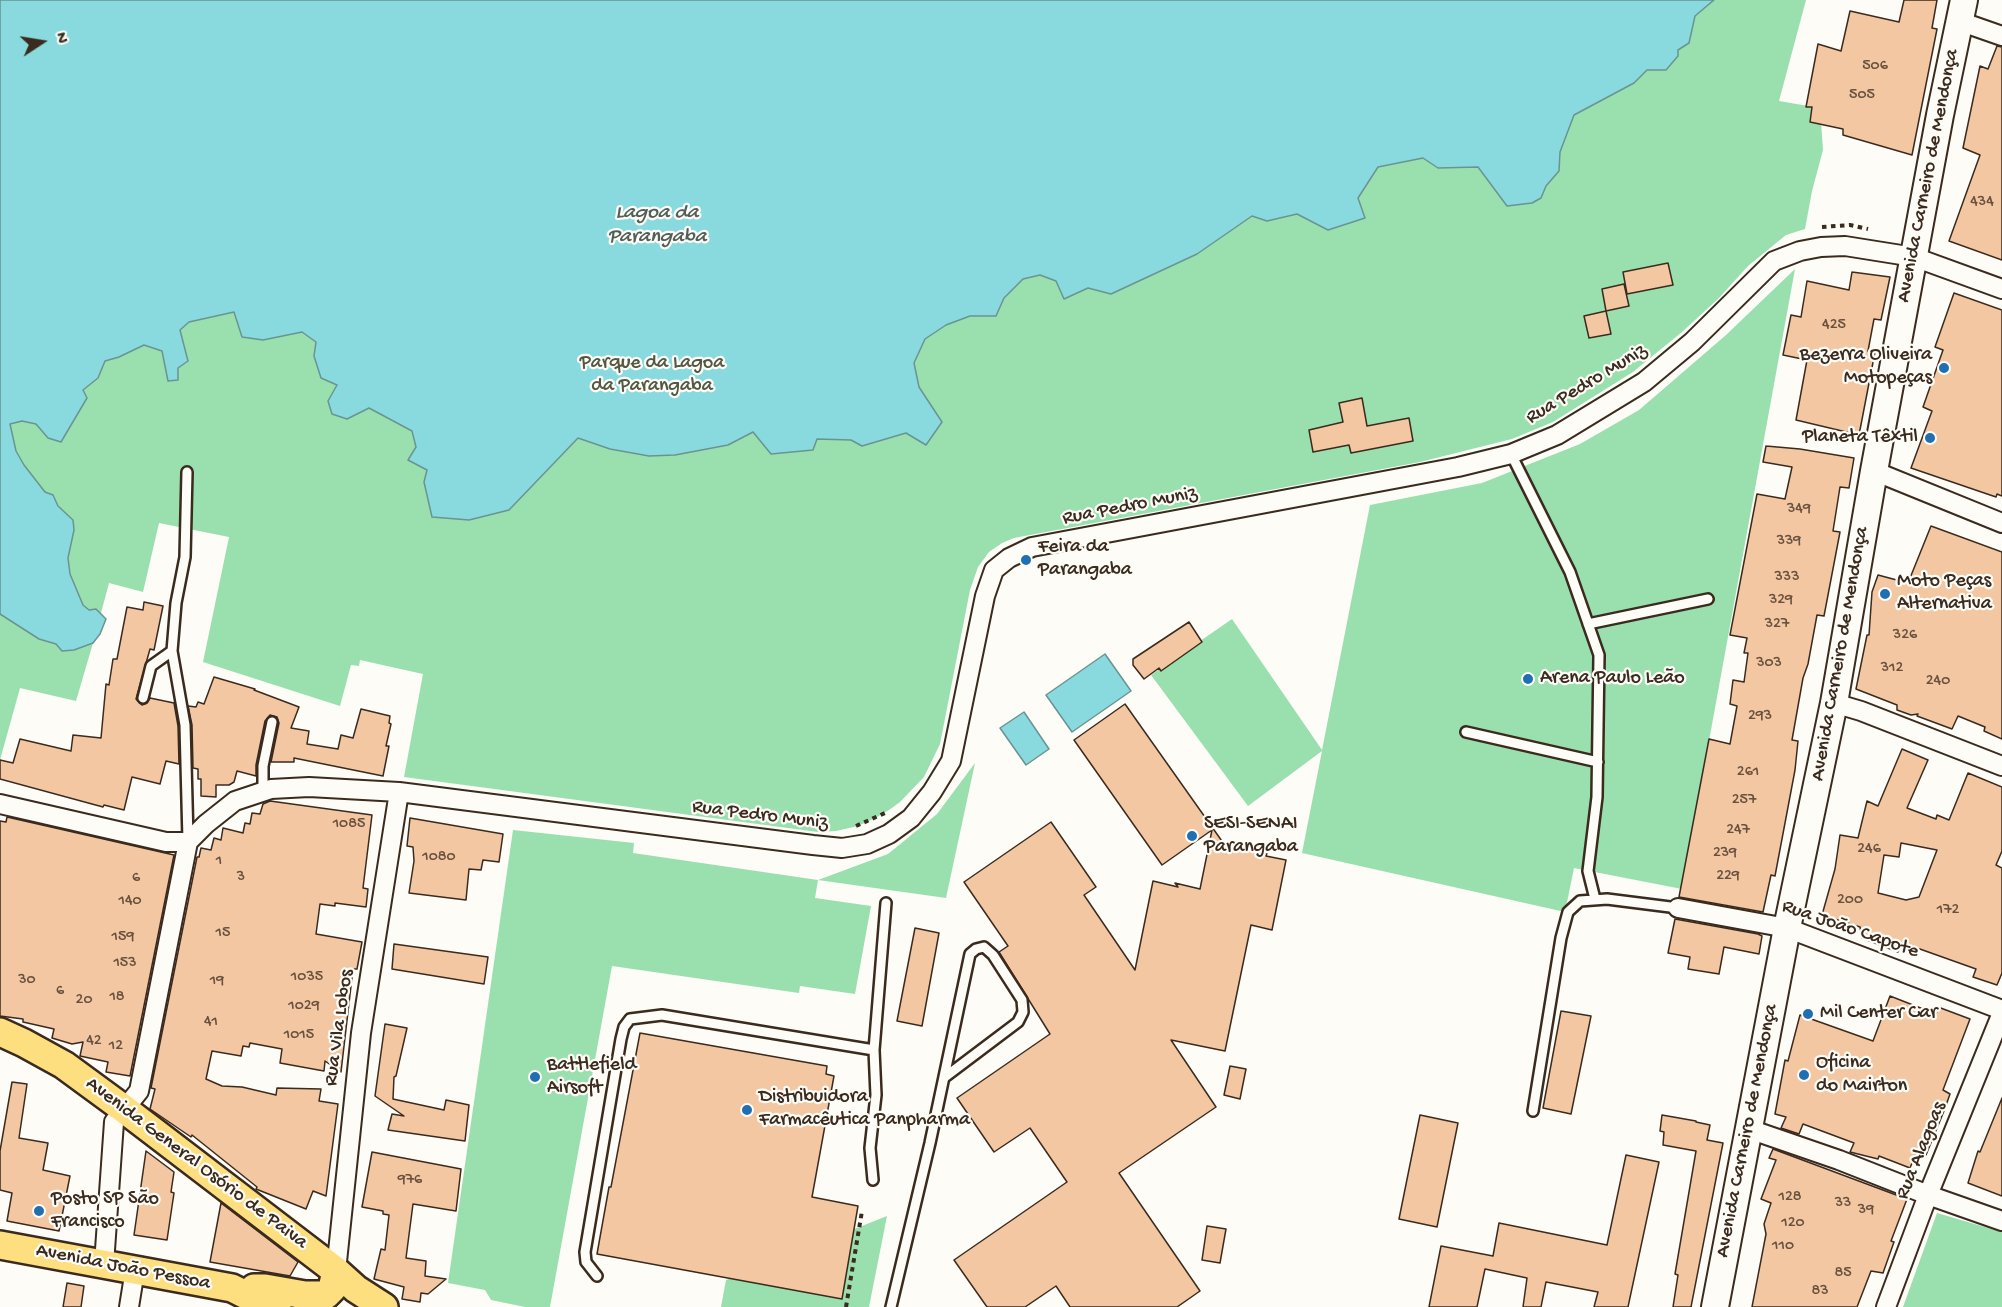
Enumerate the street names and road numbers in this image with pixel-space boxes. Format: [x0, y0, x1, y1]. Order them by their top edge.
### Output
street label: Avenida Carneiro de Mendonça [1893, 47, 1965, 305]
street label: Rua Pedro Muniz [1522, 339, 1652, 431]
street label: Rua Pedro Muniz [1061, 482, 1199, 532]
street label: Avenida Carneiro de Mendonça [1807, 525, 1875, 783]
street label: Rua Pedro Muniz [691, 796, 829, 836]
street label: Rua João Capote [1778, 895, 1922, 965]
street label: Rua Vila Lobos [320, 968, 360, 1088]
street label: Avenida Carneiro de Mendonça [1712, 1002, 1784, 1260]
street label: Avenida General Osório de Paiva [80, 1073, 312, 1255]
street label: Rua Alagoas [1892, 1099, 1952, 1203]
street label: Avenida João Pessoa [34, 1239, 212, 1297]

